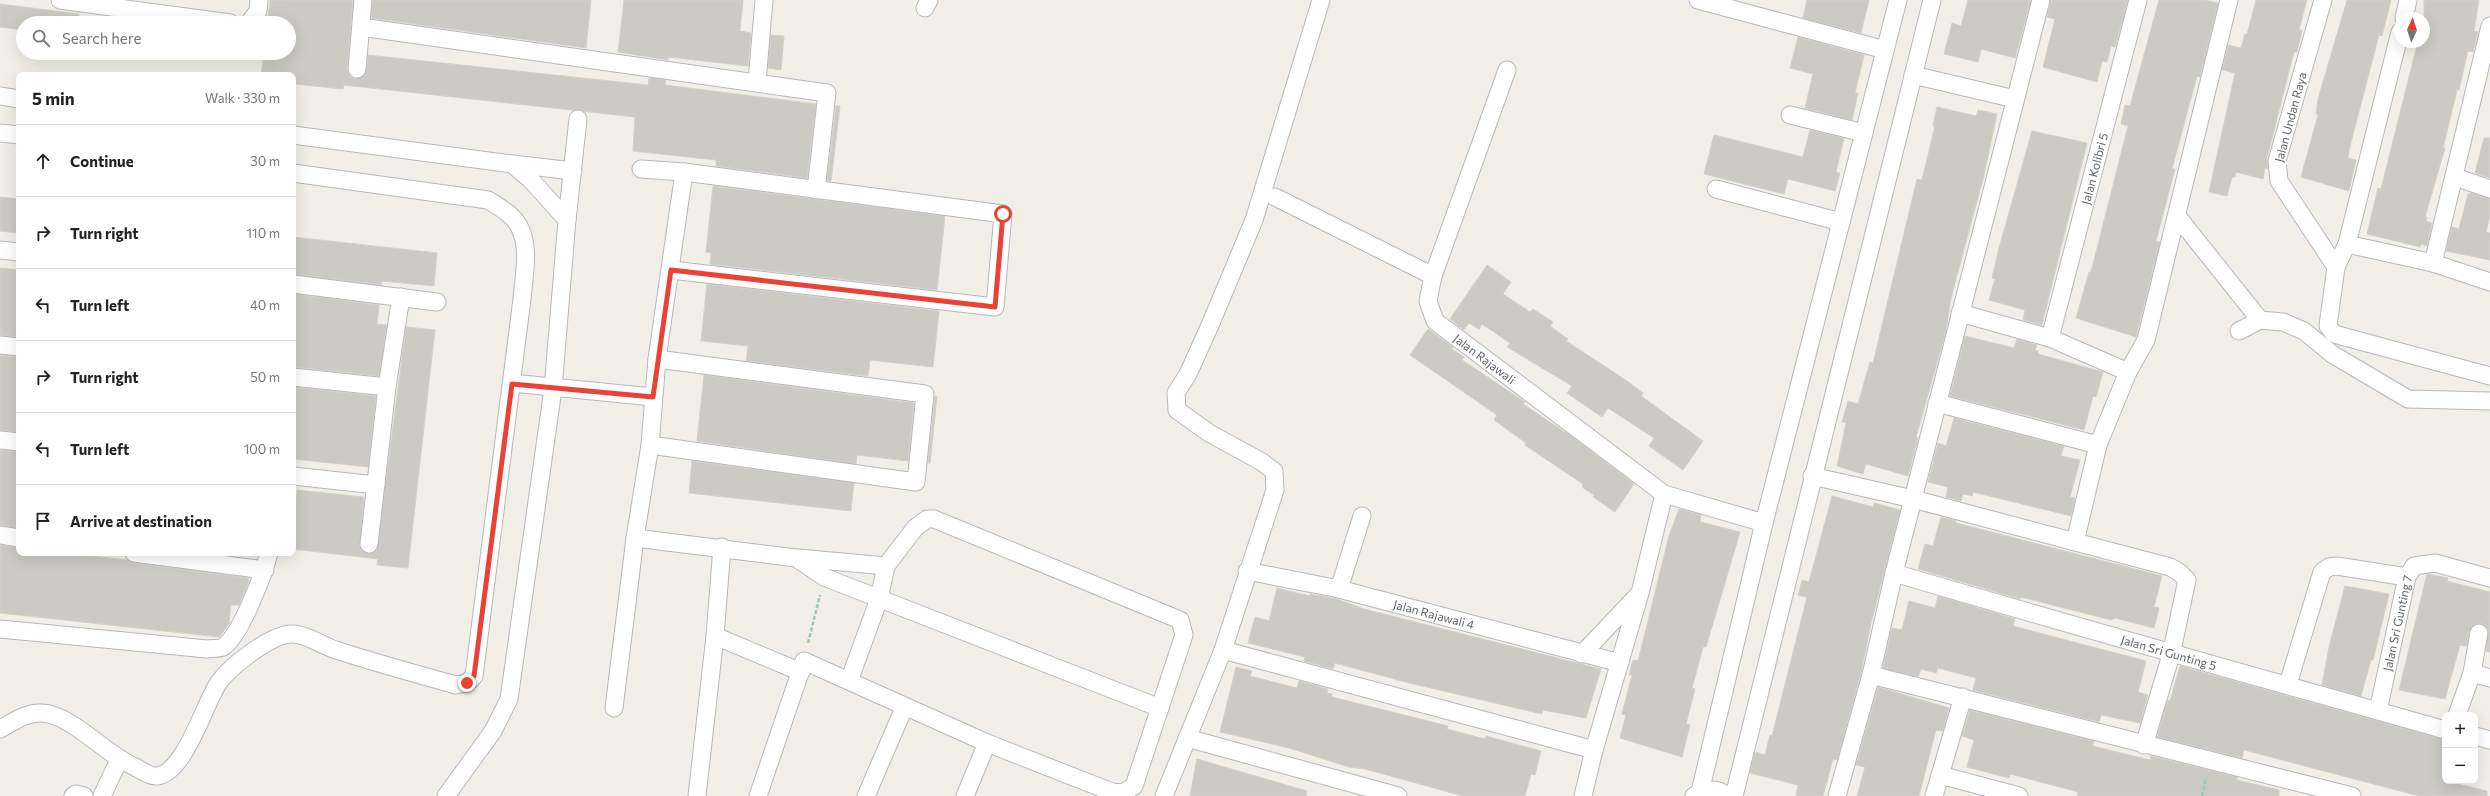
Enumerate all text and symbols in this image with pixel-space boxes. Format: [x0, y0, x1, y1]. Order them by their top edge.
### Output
north arrow [2394, 12, 2430, 48]
search box [16, 16, 296, 60]
icon: search [30, 27, 52, 49]
text: Search here [62, 29, 141, 47]
street label: Jalan Undan Raya [2271, 70, 2310, 164]
text: 5 min [32, 88, 75, 109]
text: Walk · 330 m [205, 90, 280, 106]
street label: Jalan Kolibri 5 [2078, 131, 2110, 206]
icon: ahead [32, 150, 54, 172]
text: Continue [70, 152, 134, 170]
text: 30 m [250, 153, 280, 169]
route start [994, 205, 1012, 223]
icon: right [32, 222, 54, 244]
text: Turn right [70, 224, 139, 242]
text: 110 m [247, 225, 280, 241]
icon: left [32, 294, 54, 316]
text: Turn left [70, 296, 129, 314]
text: 40 m [250, 297, 280, 313]
street label: Jalan Rajawali [1451, 331, 1518, 386]
icon: right [32, 366, 54, 388]
text: Turn right [70, 368, 139, 386]
text: 50 m [250, 369, 280, 385]
icon: left [32, 438, 54, 460]
text: Turn left [70, 440, 129, 458]
text: 100 m [244, 441, 280, 457]
icon: arrive [32, 510, 54, 532]
text: Arrive at destination [70, 512, 212, 530]
street label: Jalan Sri Gunting 7 [2380, 574, 2414, 673]
street label: Jalan Rajawali 4 [1392, 597, 1476, 631]
street label: Jalan Sri Gunting 5 [2119, 632, 2218, 672]
route end [458, 674, 476, 692]
map controls [2442, 712, 2478, 784]
button: + [2442, 712, 2478, 748]
button: − [2442, 748, 2478, 784]

